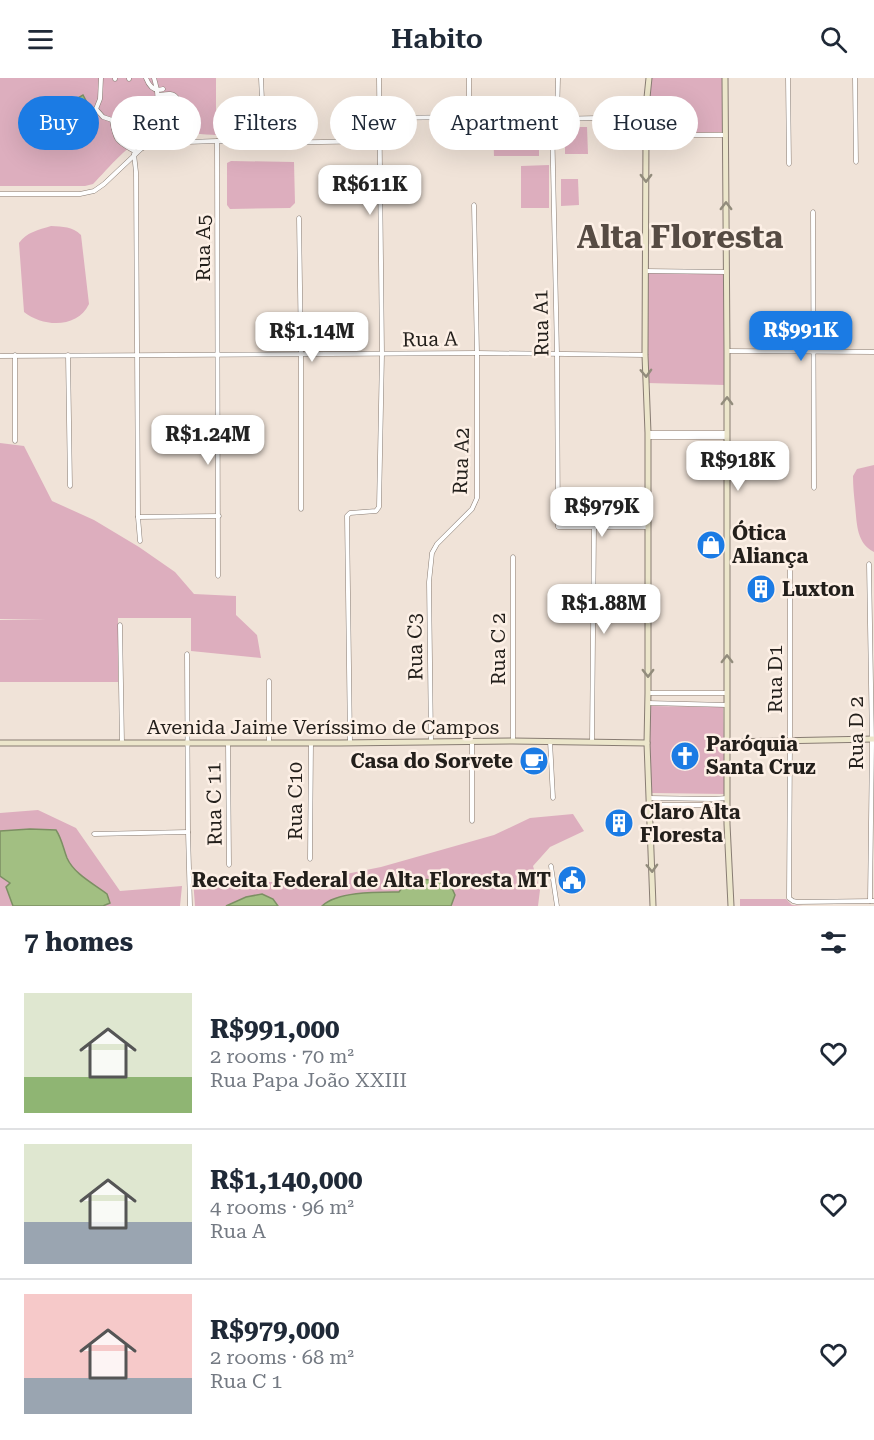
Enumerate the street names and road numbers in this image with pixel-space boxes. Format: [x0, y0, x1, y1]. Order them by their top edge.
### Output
street label: Rua A5 [191, 214, 215, 282]
street label: Rua A1 [528, 289, 554, 357]
street label: Rua A [402, 327, 458, 351]
street label: Rua A2 [448, 427, 474, 495]
street label: Rua C3 [402, 613, 428, 681]
street label: Rua C 2 [486, 613, 510, 685]
street label: Rua D1 [763, 645, 787, 713]
street label: Rua D 2 [844, 696, 868, 770]
street label: Avenida Jaime Veríssimo de Campos [147, 715, 499, 739]
street label: Rua C 11 [201, 762, 227, 846]
street label: Rua C10 [283, 762, 307, 840]

